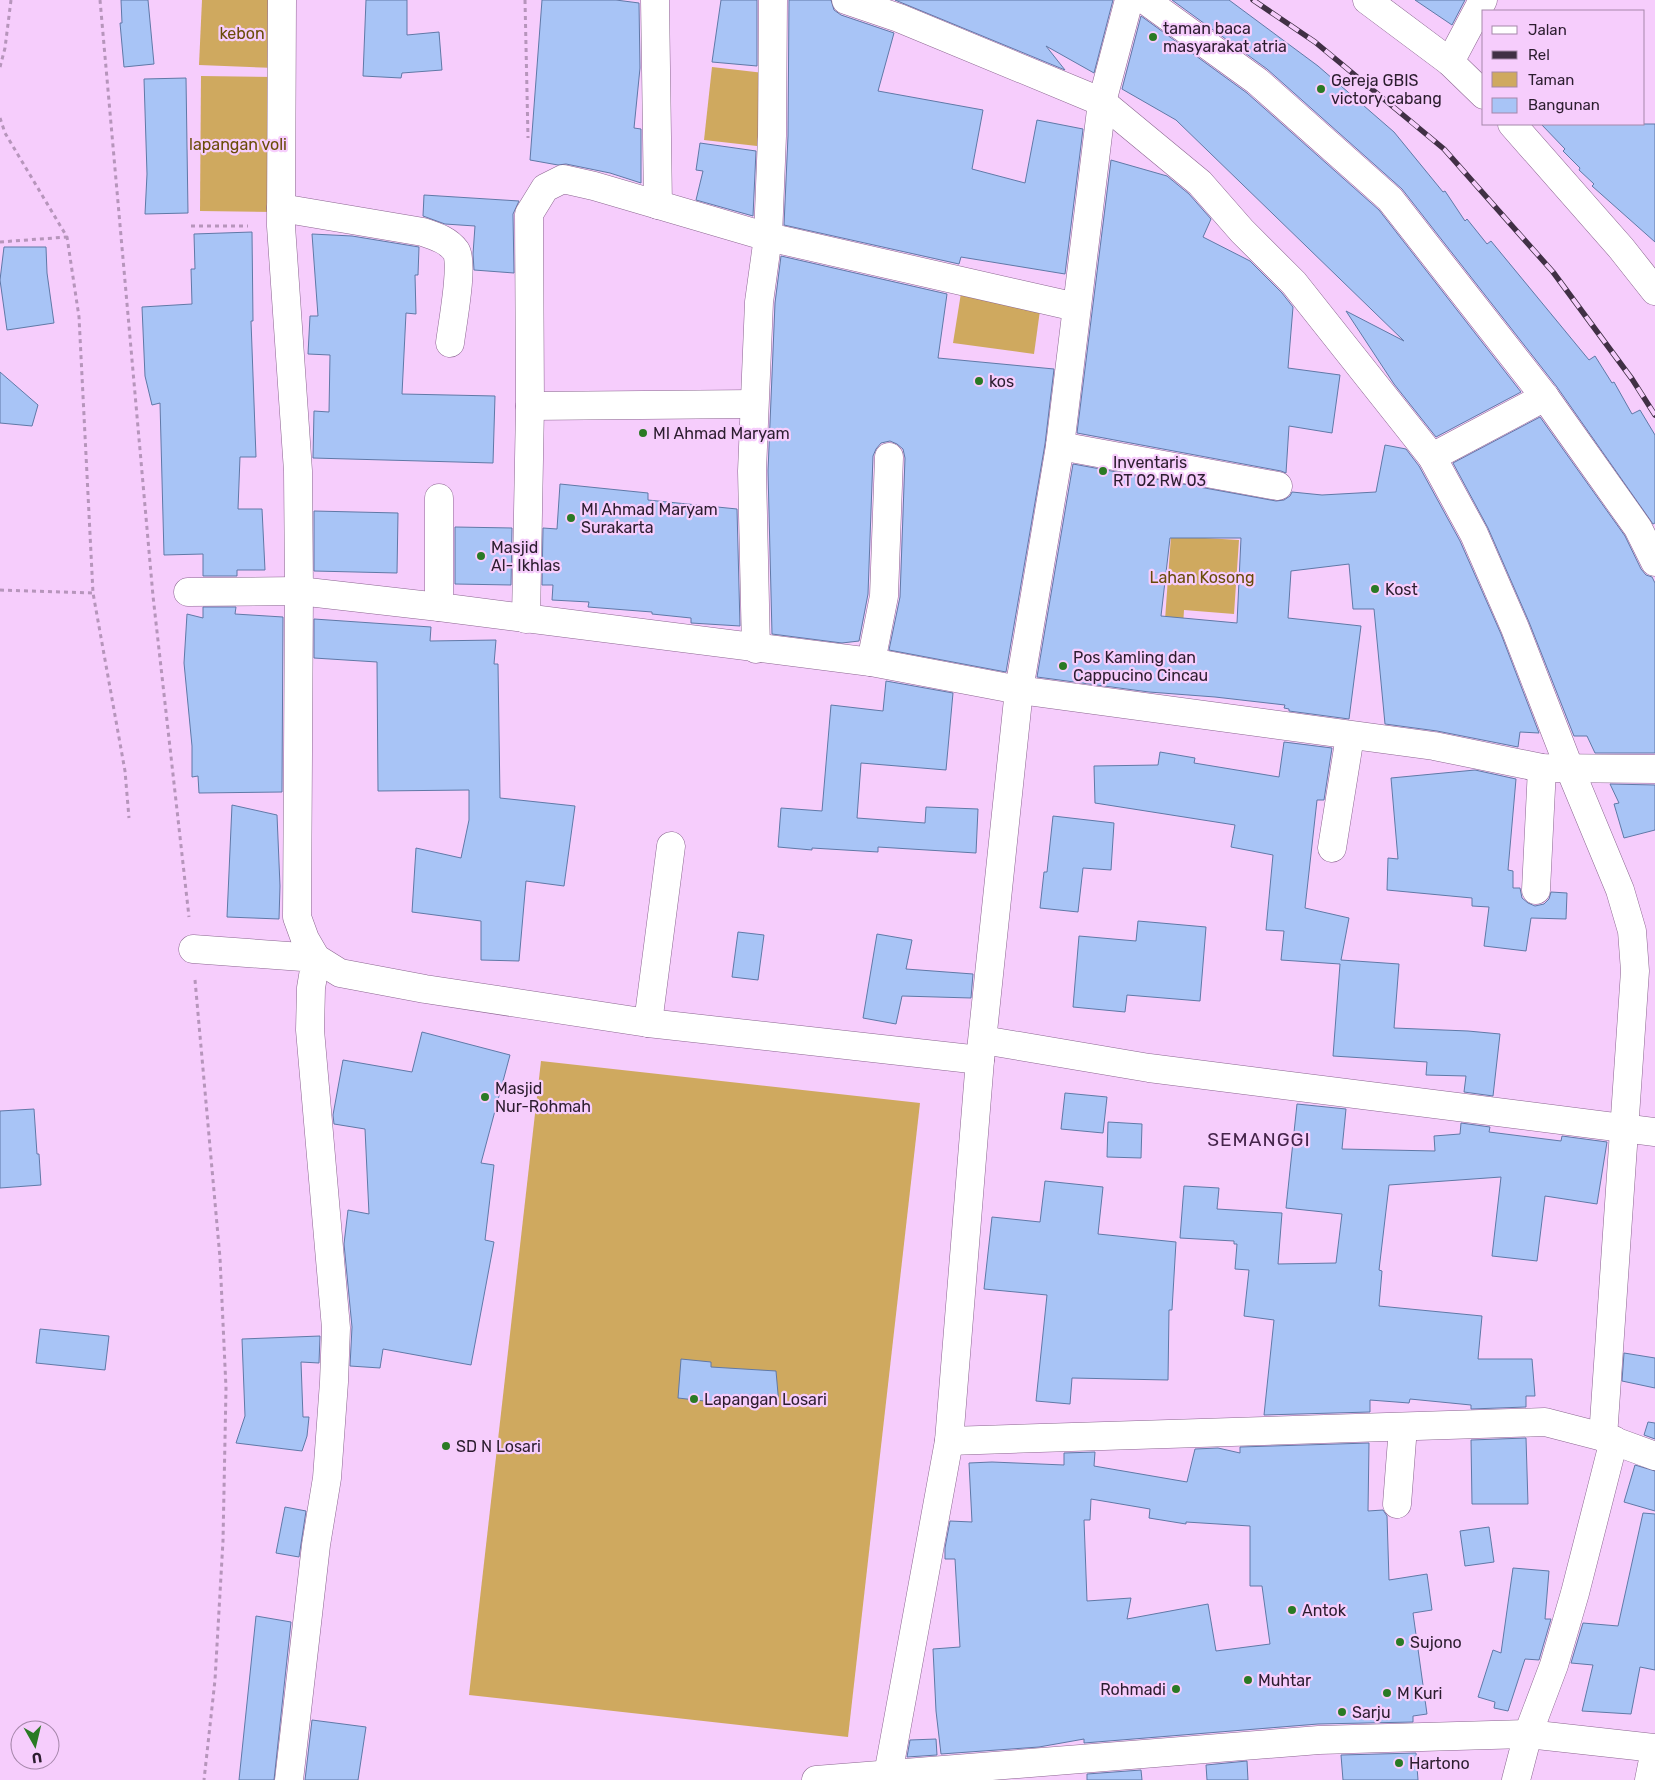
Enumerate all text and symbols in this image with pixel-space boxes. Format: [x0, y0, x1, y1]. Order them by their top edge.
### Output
legend [1482, 10, 1645, 125]
place label: taman baca masyarakat atria [1163, 19, 1287, 56]
text: Jalan [1528, 21, 1567, 39]
park label: kebon [219, 24, 265, 43]
marker: taman baca masyarakat atria [1147, 31, 1159, 43]
text: Rel [1528, 46, 1550, 64]
place label: Gereja GBIS victory cabang [1331, 71, 1442, 108]
text: Taman [1528, 71, 1574, 89]
marker: Gereja GBIS victory cabang [1315, 83, 1327, 95]
text: Bangunan [1528, 96, 1600, 114]
park label: lapangan voli [189, 135, 287, 154]
place label: kos [989, 372, 1014, 391]
marker: kos [973, 375, 985, 387]
place label: MI Ahmad Maryam [653, 424, 790, 443]
marker: MI Ahmad Maryam [637, 427, 649, 439]
place label: Inventaris RT 02 RW 03 [1113, 453, 1206, 490]
marker: Inventaris RT 02 RW 03 [1097, 465, 1109, 477]
place label: MI Ahmad Maryam Surakarta [581, 500, 718, 537]
marker: MI Ahmad Maryam Surakarta [565, 512, 577, 524]
place label: Masjid Al- Ikhlas [491, 538, 561, 575]
marker: Masjid Al- Ikhlas [475, 550, 487, 562]
park label: Lahan Kosong [1150, 568, 1254, 587]
place label: Kost [1385, 580, 1418, 599]
marker: Kost [1369, 583, 1381, 595]
place label: Pos Kamling dan Cappucino Cincau [1073, 648, 1208, 685]
marker: Pos Kamling dan Cappucino Cincau [1057, 660, 1069, 672]
place label: Masjid Nur-Rohmah [495, 1079, 591, 1116]
marker: Masjid Nur-Rohmah [479, 1091, 491, 1103]
district label: SEMANGGI [1207, 1128, 1311, 1151]
place label: Lapangan Losari [704, 1390, 827, 1409]
marker: Lapangan Losari [688, 1393, 700, 1405]
place label: SD N Losari [456, 1437, 541, 1456]
marker: SD N Losari [440, 1440, 452, 1452]
place label: Antok [1302, 1601, 1347, 1620]
marker: Antok [1286, 1604, 1298, 1616]
place label: Sujono [1410, 1633, 1462, 1652]
marker: Sujono [1394, 1636, 1406, 1648]
place label: Muhtar [1258, 1671, 1311, 1690]
marker: Muhtar [1242, 1674, 1254, 1686]
place label: Rohmadi [1100, 1680, 1166, 1699]
marker: Rohmadi [1170, 1683, 1182, 1695]
place label: M Kuri [1397, 1684, 1442, 1703]
marker: M Kuri [1381, 1687, 1393, 1699]
place label: Sarju [1352, 1703, 1391, 1722]
marker: Sarju [1336, 1706, 1348, 1718]
north arrow [10, 1720, 60, 1770]
text: U [31, 1748, 43, 1767]
place label: Hartono [1409, 1754, 1470, 1773]
marker: Hartono [1393, 1757, 1405, 1769]

